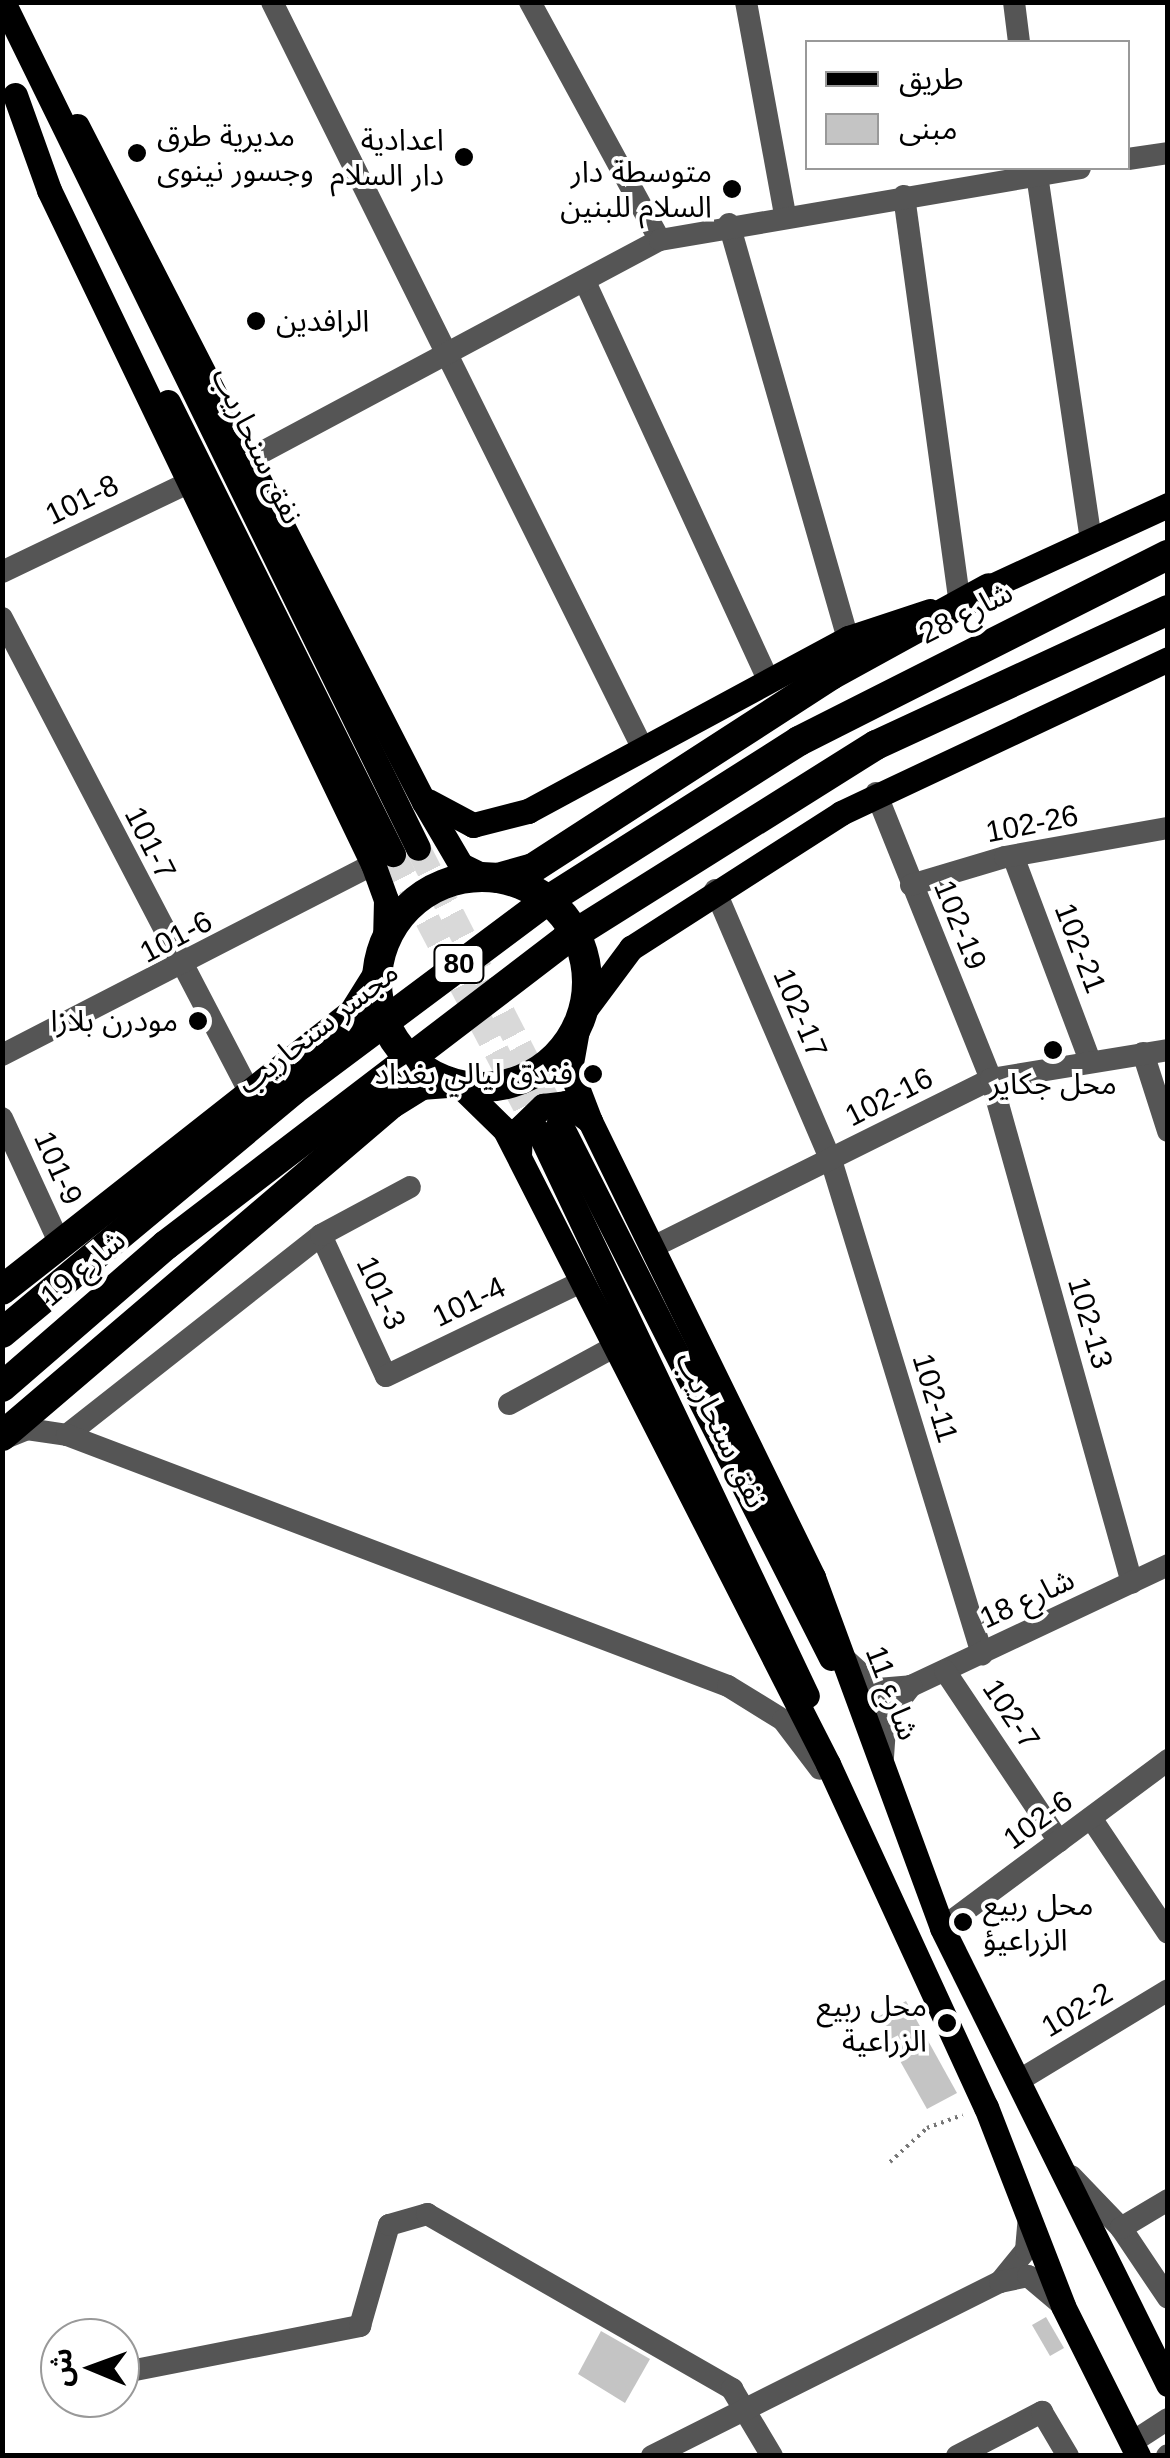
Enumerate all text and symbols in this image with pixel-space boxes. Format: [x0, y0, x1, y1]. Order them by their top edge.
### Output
legend [805, 40, 1130, 170]
text: طريق [899, 62, 964, 95]
text: مبنى [899, 112, 957, 145]
place label: مديرية طرق وجسور نينوى [157, 118, 314, 188]
place label: اعدادية دار السلام [330, 122, 444, 192]
marker: مديرية طرق وجسور نينوى [126, 142, 148, 164]
marker: اعدادية دار السلام [453, 146, 475, 168]
place label: متوسطة دار السلام للبنين [560, 154, 712, 224]
marker: متوسطة دار السلام للبنين [721, 178, 743, 200]
place label: الرافدين [276, 303, 369, 339]
marker: الرافدين [245, 310, 267, 332]
street label: نفق سنحاريب [204, 362, 310, 530]
street label: 101-8 [40, 467, 124, 533]
street label: شارع 28 [913, 574, 1019, 652]
street label: 102-26 [983, 797, 1081, 851]
street label: 101-7 [117, 801, 183, 885]
street label: 102-19 [926, 875, 994, 975]
street label: 102-21 [1046, 898, 1114, 998]
street label: 101-6 [134, 903, 218, 971]
road number: 80 [432, 941, 486, 987]
street label: مجسر سنحاريب [230, 954, 406, 1102]
street label: 102-17 [765, 963, 835, 1063]
place label: مودرن بلازا [50, 1003, 178, 1039]
marker: مودرن بلازا [187, 1010, 209, 1032]
marker: محل جكاير [1042, 1039, 1064, 1061]
place label: فندق ليالي بغداد [375, 1056, 573, 1092]
street label: 102-16 [839, 1060, 939, 1134]
marker: فندق ليالي بغداد [582, 1063, 604, 1085]
place label: محل جكاير [989, 1066, 1117, 1102]
street label: 101-9 [26, 1126, 90, 1210]
street label: شارع 19 [33, 1222, 133, 1314]
street label: 101-3 [348, 1251, 414, 1335]
street label: 101-4 [427, 1269, 511, 1335]
street label: 102-13 [1060, 1273, 1120, 1373]
street label: نفق سنحاريب [668, 1346, 774, 1514]
street label: 102-11 [904, 1349, 966, 1447]
street label: شارع 18 [974, 1562, 1080, 1636]
street label: شارع 11 [858, 1641, 926, 1745]
street label: 102-7 [975, 1672, 1047, 1756]
street label: 102-6 [996, 1783, 1080, 1857]
place label: محل ربيع الزراعيؤ [983, 1887, 1093, 1958]
marker: محل ربيع الزراعيؤ [952, 1911, 974, 1933]
street label: 102-2 [1035, 1975, 1119, 2045]
place label: محل ربيع الزراعية [817, 1988, 927, 2058]
marker: محل ربيع الزراعية [936, 2012, 958, 2034]
north arrow [40, 2318, 140, 2418]
text: ش [46, 2348, 77, 2387]

